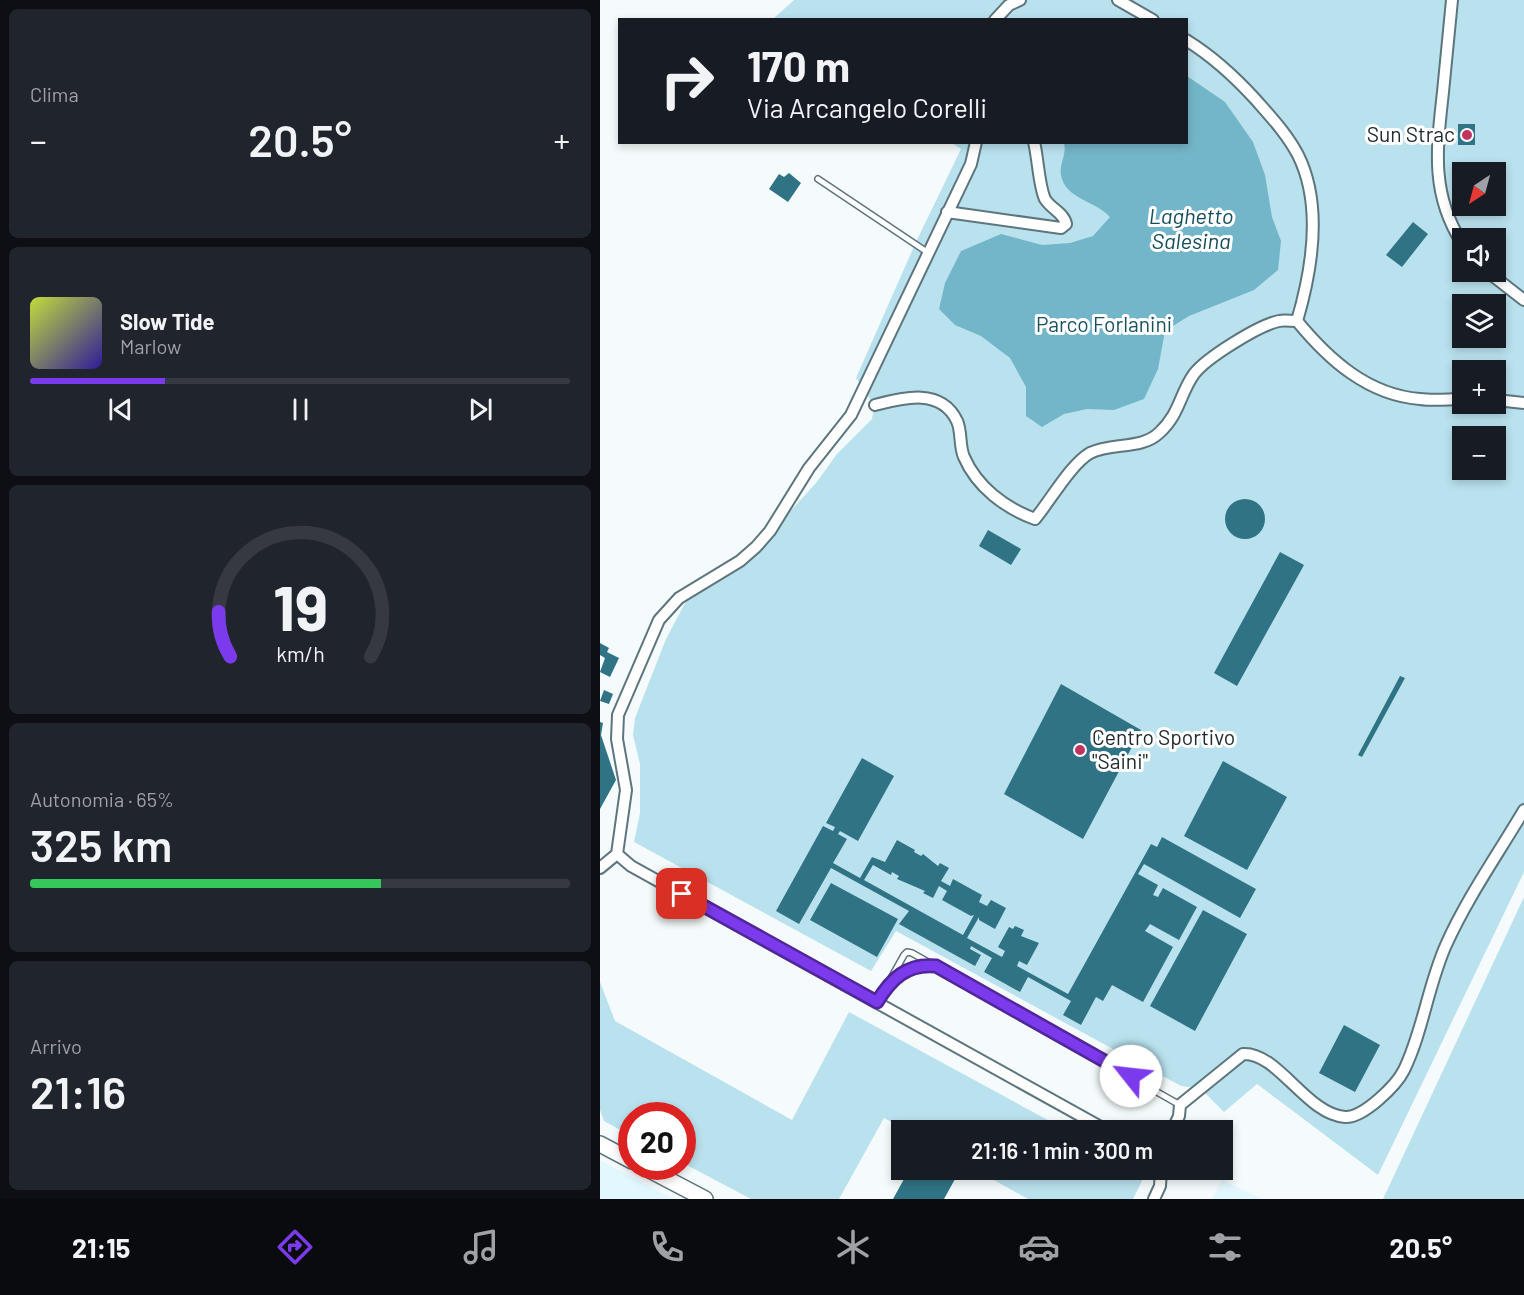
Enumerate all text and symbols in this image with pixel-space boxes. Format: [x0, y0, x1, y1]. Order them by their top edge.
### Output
text: 170 m [747, 40, 850, 90]
icon: right [648, 42, 726, 120]
text: Clima [30, 82, 79, 106]
text: Via Arcangelo Corelli [747, 91, 987, 123]
text: 20.5° [248, 112, 352, 166]
text: − [30, 120, 47, 160]
text: + [553, 120, 570, 160]
place label: Sun Strac [1367, 121, 1455, 146]
marker: Sun Strac [1460, 128, 1474, 142]
north arrow [1452, 162, 1506, 216]
map controls [1452, 162, 1506, 480]
water label: Laghetto Salesina [1149, 202, 1233, 253]
button: sound [1452, 228, 1506, 282]
button: layers [1452, 294, 1506, 348]
text: Slow Tide [120, 308, 215, 334]
park label: Parco Forlanini [1036, 311, 1172, 336]
text: Marlow [120, 334, 181, 358]
button: + [1452, 360, 1506, 414]
icon: previous [104, 393, 137, 426]
icon: pause [284, 393, 317, 426]
icon: next [464, 393, 497, 426]
button: − [1452, 426, 1506, 480]
text: 19 [272, 569, 328, 643]
text: km/h [276, 641, 324, 666]
place label: Centro Sportivo "Saini" [1092, 724, 1235, 773]
marker: Centro Sportivo "Saini" [1073, 743, 1087, 757]
text: Autonomia · 65% [30, 787, 174, 811]
text: 325 km [30, 817, 172, 871]
pin [656, 868, 707, 919]
icon: arrive [665, 877, 698, 910]
text: Arrivo [30, 1034, 82, 1058]
position arrow [1099, 1044, 1163, 1108]
text: 21:16 [30, 1064, 126, 1118]
speed limit sign: 20 [618, 1102, 696, 1180]
text: 21:16 · 1 min · 300 m [971, 1137, 1153, 1163]
icon: directions [274, 1226, 316, 1268]
icon: music [460, 1226, 502, 1268]
icon: phone [646, 1226, 688, 1268]
icon: climate [832, 1226, 874, 1268]
icon: car [1018, 1226, 1060, 1268]
icon: filters [1204, 1226, 1246, 1268]
text: 21:15 [72, 1231, 130, 1263]
text: 20.5° [1390, 1231, 1452, 1263]

